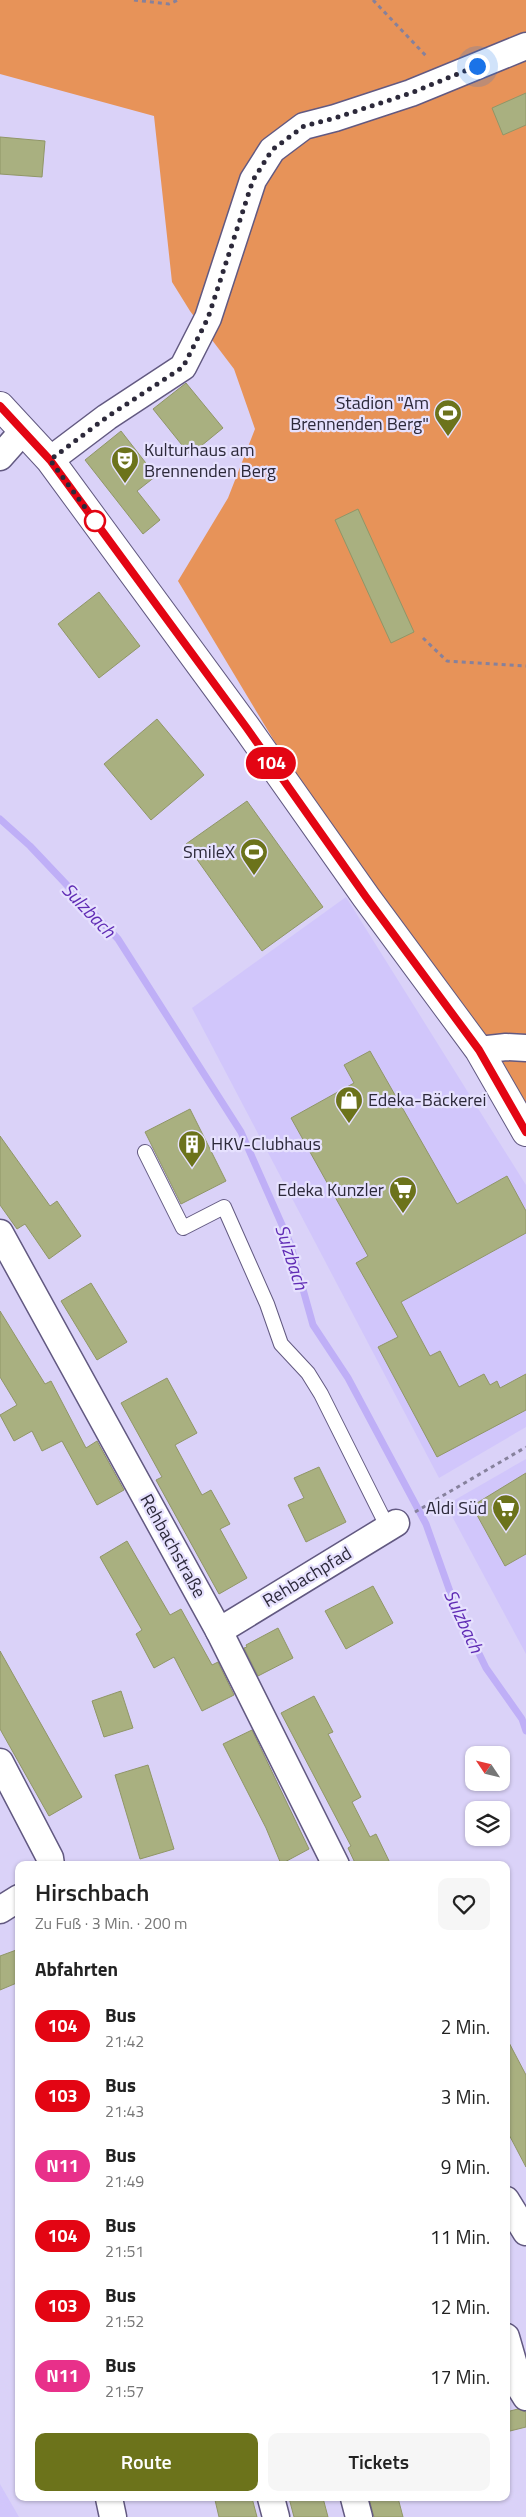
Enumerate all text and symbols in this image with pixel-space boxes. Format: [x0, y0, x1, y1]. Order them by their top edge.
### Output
your location [465, 54, 490, 79]
place label: Stadion "Am Brennenden Berg" [290, 389, 429, 437]
sports icon: Stadion "Am Brennenden Berg" [433, 398, 463, 437]
place label: Kulturhaus am Brennenden Berg [144, 436, 276, 484]
theatre icon: Kulturhaus am Brennenden Berg [110, 445, 140, 484]
unlabelled marker [84, 510, 106, 532]
line badge: 104 [242, 747, 300, 779]
text: 104 [256, 749, 286, 776]
sports icon: SmileX [239, 837, 269, 876]
place label: SmileX [183, 838, 235, 865]
water label: Sulzbach [56, 875, 123, 944]
shop icon: Edeka-Bäckerei [334, 1085, 364, 1124]
place label: Edeka-Bäckerei [368, 1086, 486, 1113]
building icon: HKV-Clubhaus [177, 1129, 207, 1168]
place label: HKV-Clubhaus [211, 1130, 321, 1157]
supermarket icon: Edeka Kunzler [388, 1175, 418, 1214]
place label: Edeka Kunzler [277, 1176, 384, 1203]
water label: Sulzbach [268, 1220, 317, 1294]
street label: Rehbachstraße [134, 1489, 213, 1603]
supermarket icon: Aldi Süd [491, 1493, 521, 1532]
place label: Aldi Süd [426, 1494, 487, 1521]
street label: Rehbachpfad [257, 1539, 356, 1614]
water label: Sulzbach [437, 1584, 492, 1658]
north arrow [465, 1746, 510, 1791]
map controls [465, 1746, 510, 1846]
button: layers [465, 1801, 510, 1846]
text: Hirschbach [35, 1874, 149, 1910]
button: heart [438, 1878, 490, 1930]
text: Zu Fuß · 3 Min. · 200 m [35, 1911, 188, 1935]
text: Abfahrten [35, 1954, 118, 1983]
text: Bus [105, 2000, 136, 2029]
text: 104 [47, 2012, 78, 2039]
text: 2 Min. [441, 2012, 490, 2041]
text: 21:42 [105, 2029, 144, 2053]
text: Bus [105, 2070, 136, 2099]
text: 103 [47, 2082, 78, 2109]
text: 3 Min. [441, 2082, 490, 2111]
text: 21:43 [105, 2099, 144, 2123]
text: Bus [105, 2140, 136, 2169]
text: N11 [46, 2152, 79, 2179]
text: 9 Min. [441, 2152, 490, 2181]
text: 21:49 [105, 2169, 144, 2193]
text: Bus [105, 2210, 136, 2239]
text: 104 [47, 2222, 78, 2249]
text: 11 Min. [430, 2222, 490, 2251]
text: 21:51 [105, 2239, 144, 2263]
text: Bus [105, 2280, 136, 2309]
text: 103 [47, 2292, 78, 2319]
text: 12 Min. [430, 2292, 490, 2321]
text: 21:52 [105, 2309, 144, 2333]
text: Bus [105, 2350, 136, 2379]
text: N11 [46, 2362, 79, 2389]
text: 17 Min. [430, 2362, 490, 2391]
text: 21:57 [105, 2379, 144, 2403]
button: Route [35, 2433, 258, 2491]
button: Tickets [268, 2433, 490, 2491]

